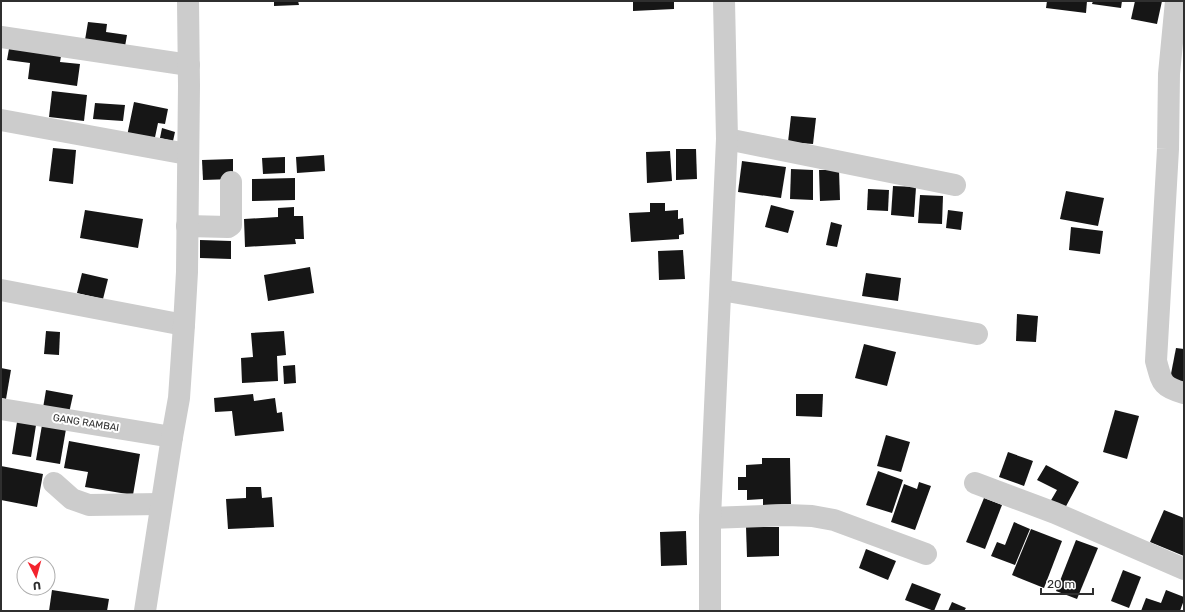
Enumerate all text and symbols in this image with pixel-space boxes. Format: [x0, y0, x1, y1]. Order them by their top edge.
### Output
street label: GANG RAMBAI [52, 412, 120, 434]
north arrow [16, 556, 56, 596]
scale bar [1041, 570, 1093, 596]
text: 20 m [1047, 577, 1075, 591]
text: U [32, 579, 42, 592]

